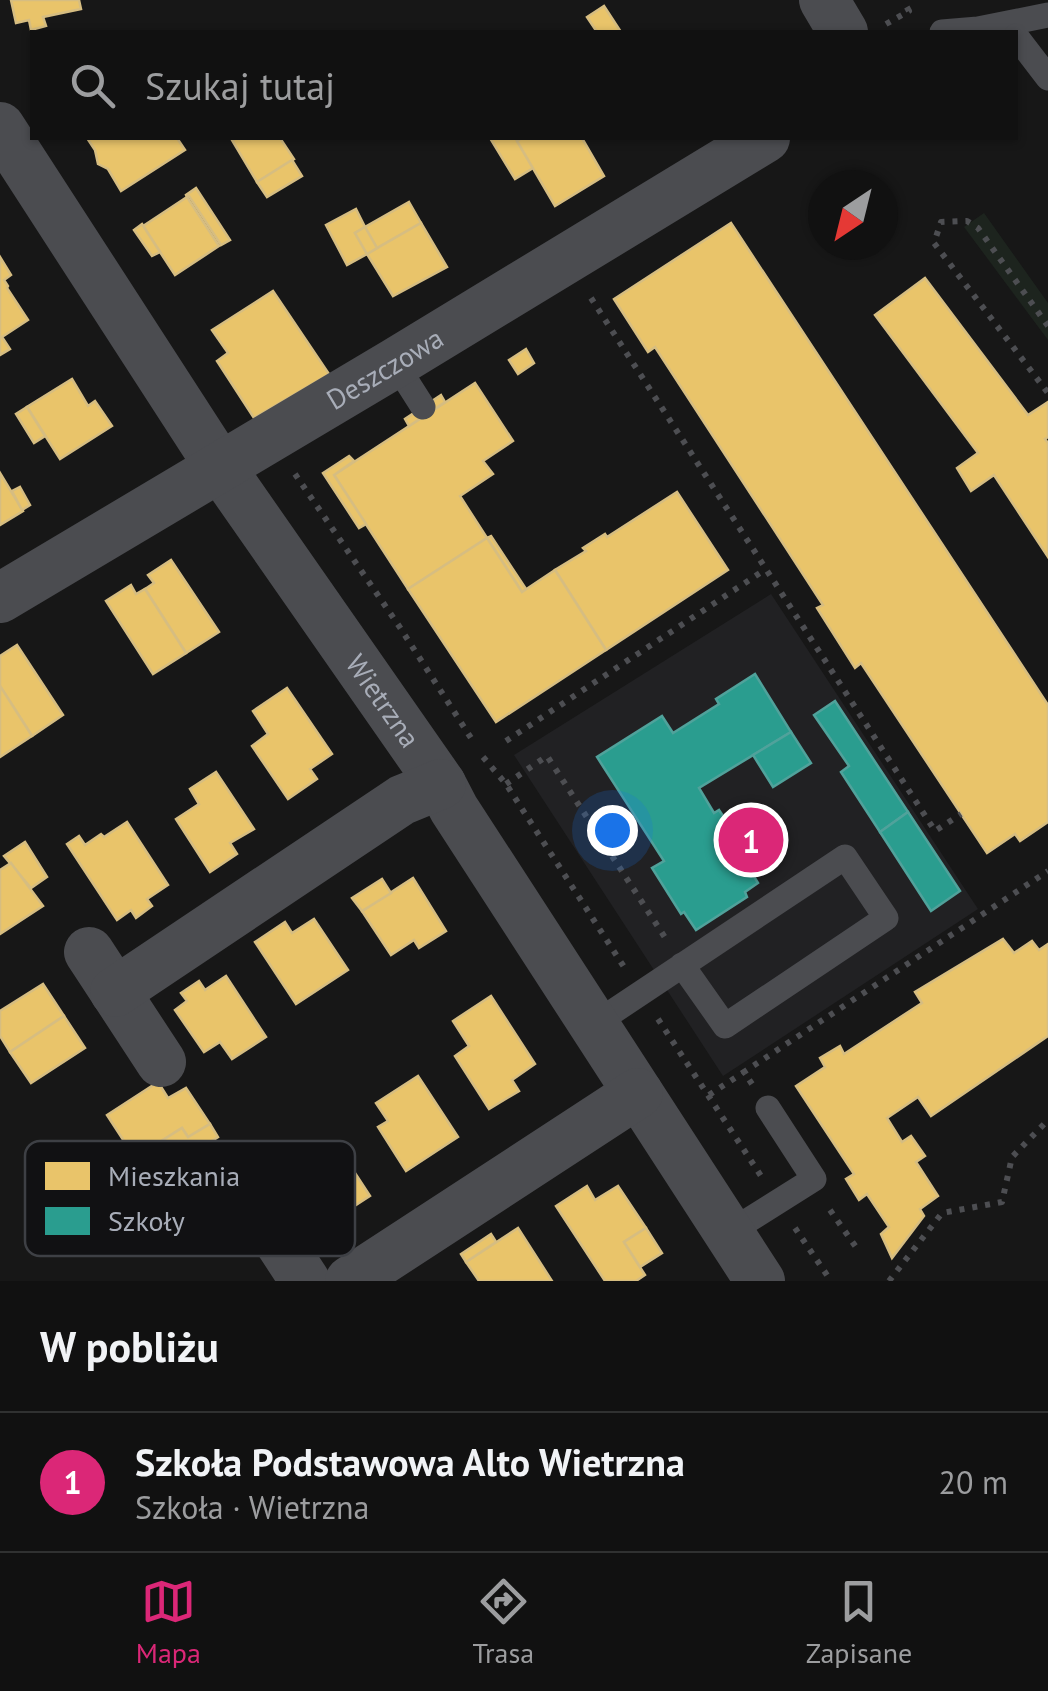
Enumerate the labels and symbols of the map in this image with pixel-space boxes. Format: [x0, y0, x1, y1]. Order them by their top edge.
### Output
north arrow [808, 170, 898, 260]
street label: Deszczowa [319, 319, 450, 418]
street label: Wietrzna [338, 647, 429, 754]
pin: 1 [718, 802, 784, 878]
your location [587, 805, 638, 856]
legend [25, 1141, 355, 1256]
text: Mieszkania [108, 1157, 240, 1194]
text: Szkoły [108, 1202, 185, 1239]

